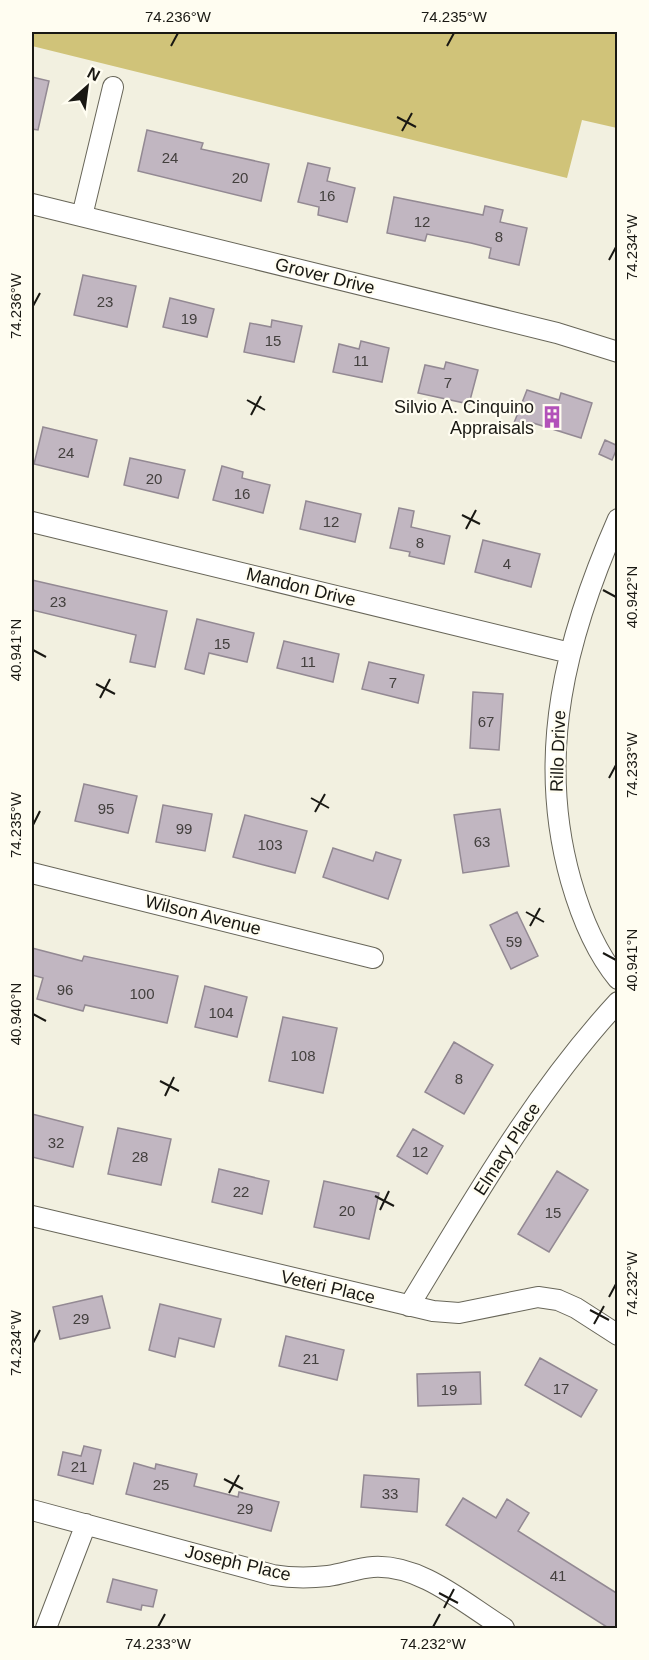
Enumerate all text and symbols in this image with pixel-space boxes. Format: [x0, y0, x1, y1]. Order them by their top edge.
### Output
text: 74.236°W [145, 8, 212, 25]
text: 74.235°W [421, 8, 488, 25]
north arrow [57, 57, 117, 117]
text: N [85, 64, 103, 84]
house number: 24 [162, 149, 178, 166]
house number: 20 [232, 169, 248, 186]
house number: 16 [319, 187, 335, 204]
house number: 12 [414, 213, 430, 230]
text: 74.234°W [623, 213, 640, 280]
house number: 8 [495, 228, 503, 245]
street label: Grover Drive [273, 254, 377, 298]
text: 74.236°W [7, 272, 24, 339]
house number: 23 [97, 293, 113, 310]
house number: 19 [181, 310, 197, 327]
house number: 15 [265, 332, 281, 349]
house number: 11 [353, 352, 369, 369]
house number: 7 [444, 374, 452, 391]
place label: Silvio A. Cinquino Appraisals [394, 397, 534, 438]
building icon: Silvio A. Cinquino Appraisals [539, 404, 565, 430]
house number: 24 [58, 444, 74, 461]
house number: 20 [146, 470, 162, 487]
house number: 16 [234, 485, 250, 502]
house number: 12 [323, 513, 339, 530]
house number: 8 [416, 534, 424, 551]
house number: 4 [503, 555, 511, 572]
street label: Mandon Drive [244, 564, 358, 610]
text: 40.942°N [623, 566, 640, 628]
house number: 23 [50, 593, 66, 610]
text: 40.941°N [7, 619, 24, 681]
house number: 15 [214, 635, 230, 652]
house number: 11 [300, 653, 316, 670]
house number: 7 [389, 674, 397, 691]
street label: Rillo Drive [547, 710, 569, 792]
house number: 67 [478, 713, 494, 730]
text: 74.233°W [623, 731, 640, 798]
text: 74.235°W [7, 791, 24, 858]
house number: 95 [98, 800, 114, 817]
house number: 99 [176, 820, 192, 837]
house number: 63 [474, 833, 490, 850]
house number: 103 [257, 836, 283, 853]
street label: Wilson Avenue [143, 891, 263, 939]
text: 40.941°N [623, 929, 640, 991]
house number: 59 [506, 933, 522, 950]
house number: 96 [57, 981, 73, 998]
text: 40.940°N [7, 983, 24, 1045]
house number: 100 [129, 985, 155, 1002]
house number: 104 [208, 1004, 234, 1021]
house number: 108 [290, 1047, 316, 1064]
house number: 8 [455, 1070, 463, 1087]
street label: Elmary Place [470, 1099, 544, 1199]
house number: 32 [48, 1134, 64, 1151]
house number: 12 [412, 1143, 428, 1160]
house number: 28 [132, 1148, 148, 1165]
house number: 22 [233, 1183, 249, 1200]
house number: 20 [339, 1202, 355, 1219]
house number: 15 [545, 1204, 561, 1221]
text: 74.232°W [623, 1250, 640, 1317]
street label: Veteri Place [279, 1266, 377, 1308]
text: 74.234°W [7, 1309, 24, 1376]
house number: 29 [73, 1310, 89, 1327]
house number: 21 [303, 1350, 319, 1367]
house number: 17 [553, 1380, 569, 1397]
house number: 19 [441, 1381, 457, 1398]
house number: 21 [71, 1458, 87, 1475]
house number: 25 [153, 1476, 169, 1493]
house number: 33 [382, 1485, 398, 1502]
house number: 29 [237, 1500, 253, 1517]
street label: Joseph Place [183, 1541, 293, 1585]
house number: 41 [550, 1567, 566, 1584]
text: 74.233°W [125, 1635, 192, 1652]
text: 74.232°W [400, 1635, 467, 1652]

